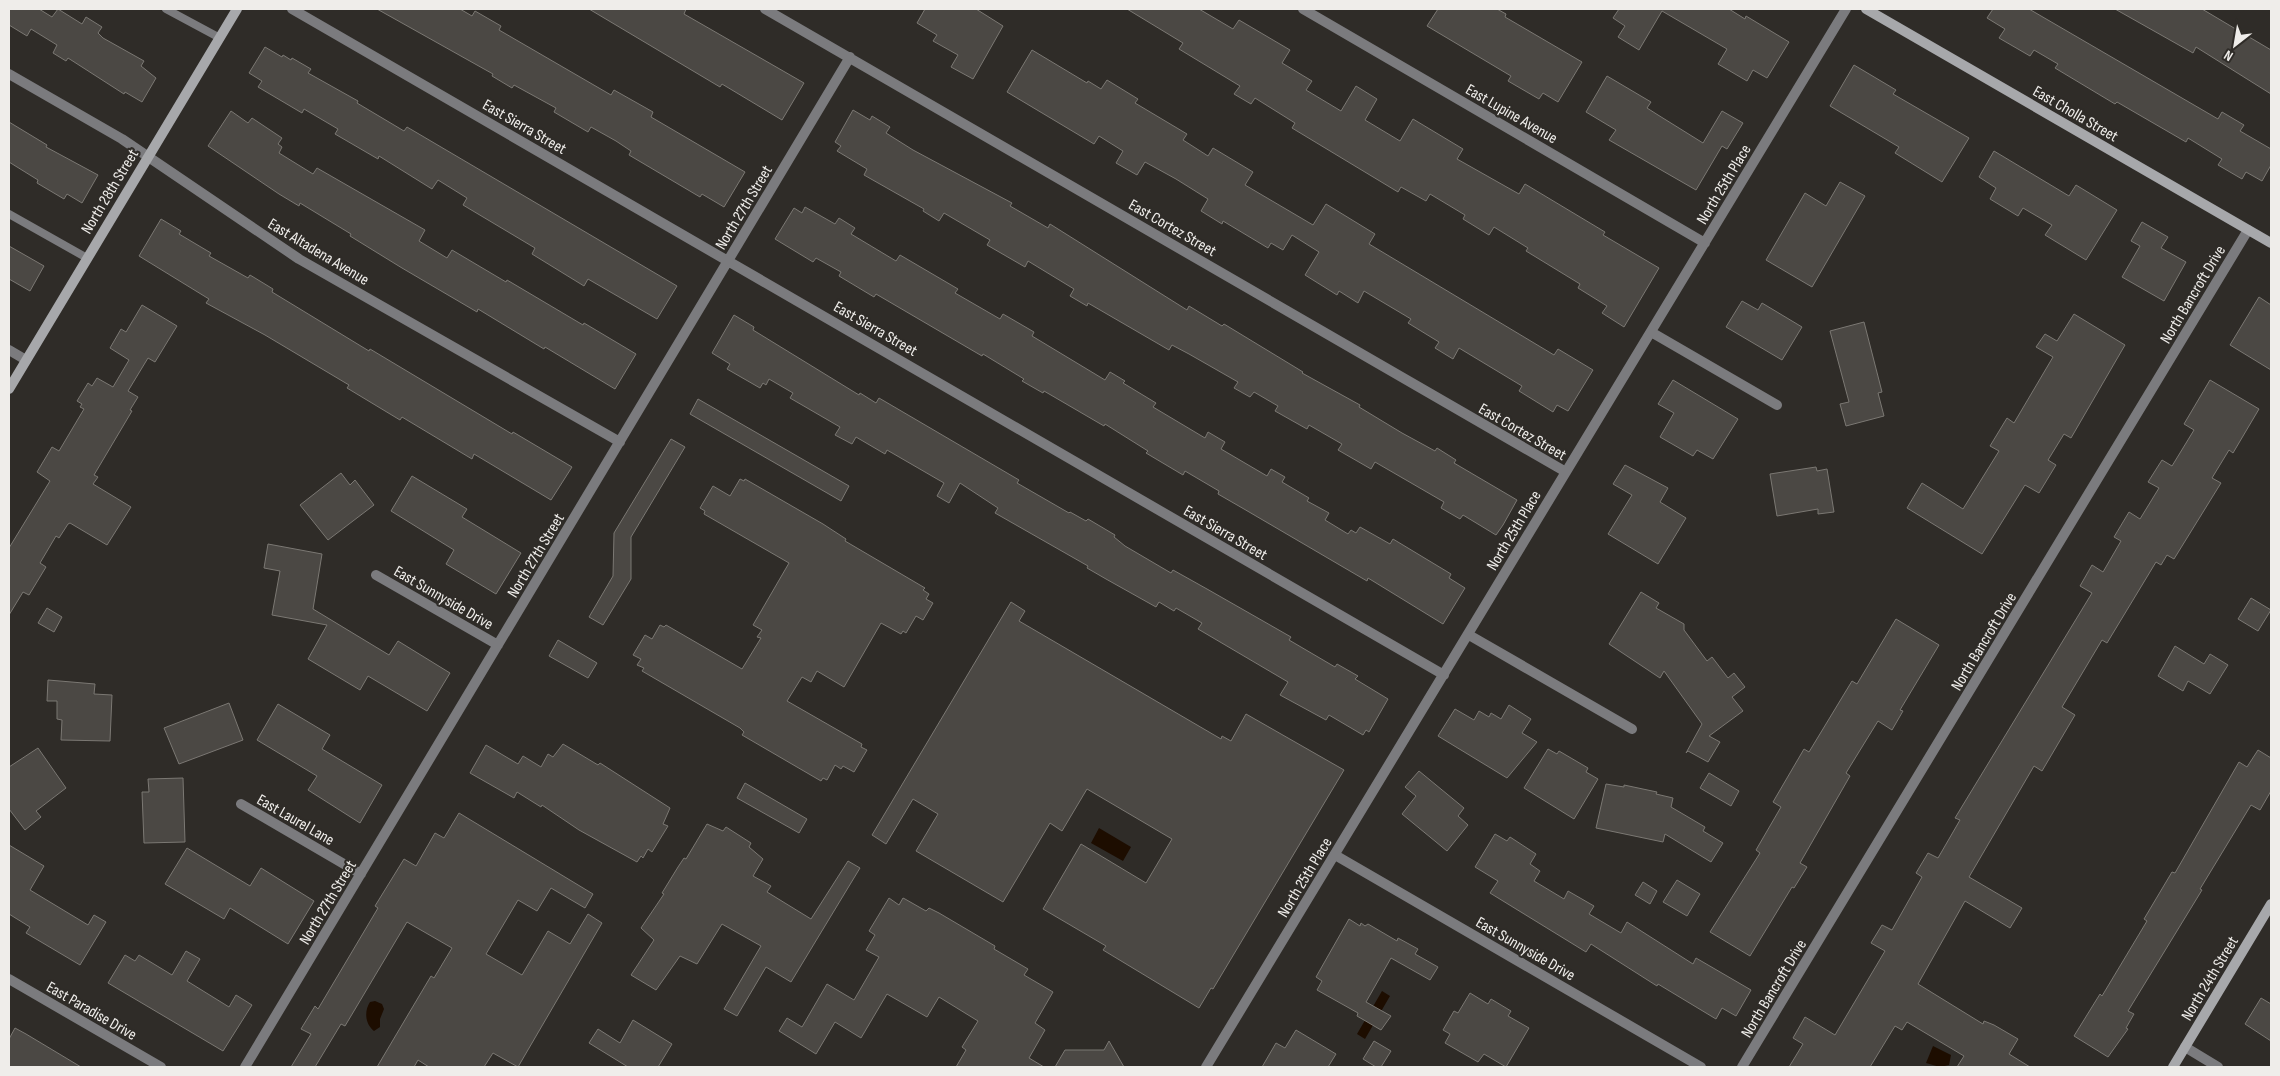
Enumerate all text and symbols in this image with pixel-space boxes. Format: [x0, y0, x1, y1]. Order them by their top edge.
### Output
north arrow [2210, 20, 2260, 70]
text: N [2221, 47, 2236, 65]
street label: East Lupine Avenue [1462, 80, 1561, 148]
street label: East Cholla Street [2029, 82, 2121, 146]
street label: East Sierra Street [479, 96, 570, 159]
street label: North 25th Place [1693, 141, 1756, 228]
street label: North 28th Street [78, 146, 143, 238]
street label: North 27th Street [712, 162, 777, 253]
street label: East Cortez Street [1125, 196, 1220, 261]
street label: East Altadena Avenue [264, 215, 372, 290]
street label: North Bancroft Drive [2157, 242, 2230, 347]
street label: East Sierra Street [830, 298, 921, 361]
street label: East Cortez Street [1475, 400, 1570, 465]
street label: North 25th Place [1483, 487, 1546, 574]
street label: East Sierra Street [1180, 502, 1271, 565]
street label: North 27th Street [504, 510, 569, 601]
street label: East Sunnyside Drive [390, 562, 496, 634]
street label: North Bancroft Drive [1948, 589, 2021, 694]
street label: East Laurel Lane [253, 791, 337, 850]
street label: North 25th Place [1274, 834, 1337, 921]
street label: North 27th Street [296, 857, 361, 948]
street label: East Sunnyside Drive [1472, 913, 1578, 985]
street label: North 24th Street [2178, 933, 2243, 1024]
street label: North Bancroft Drive [1738, 936, 1811, 1041]
street label: East Paradise Drive [43, 978, 140, 1045]

